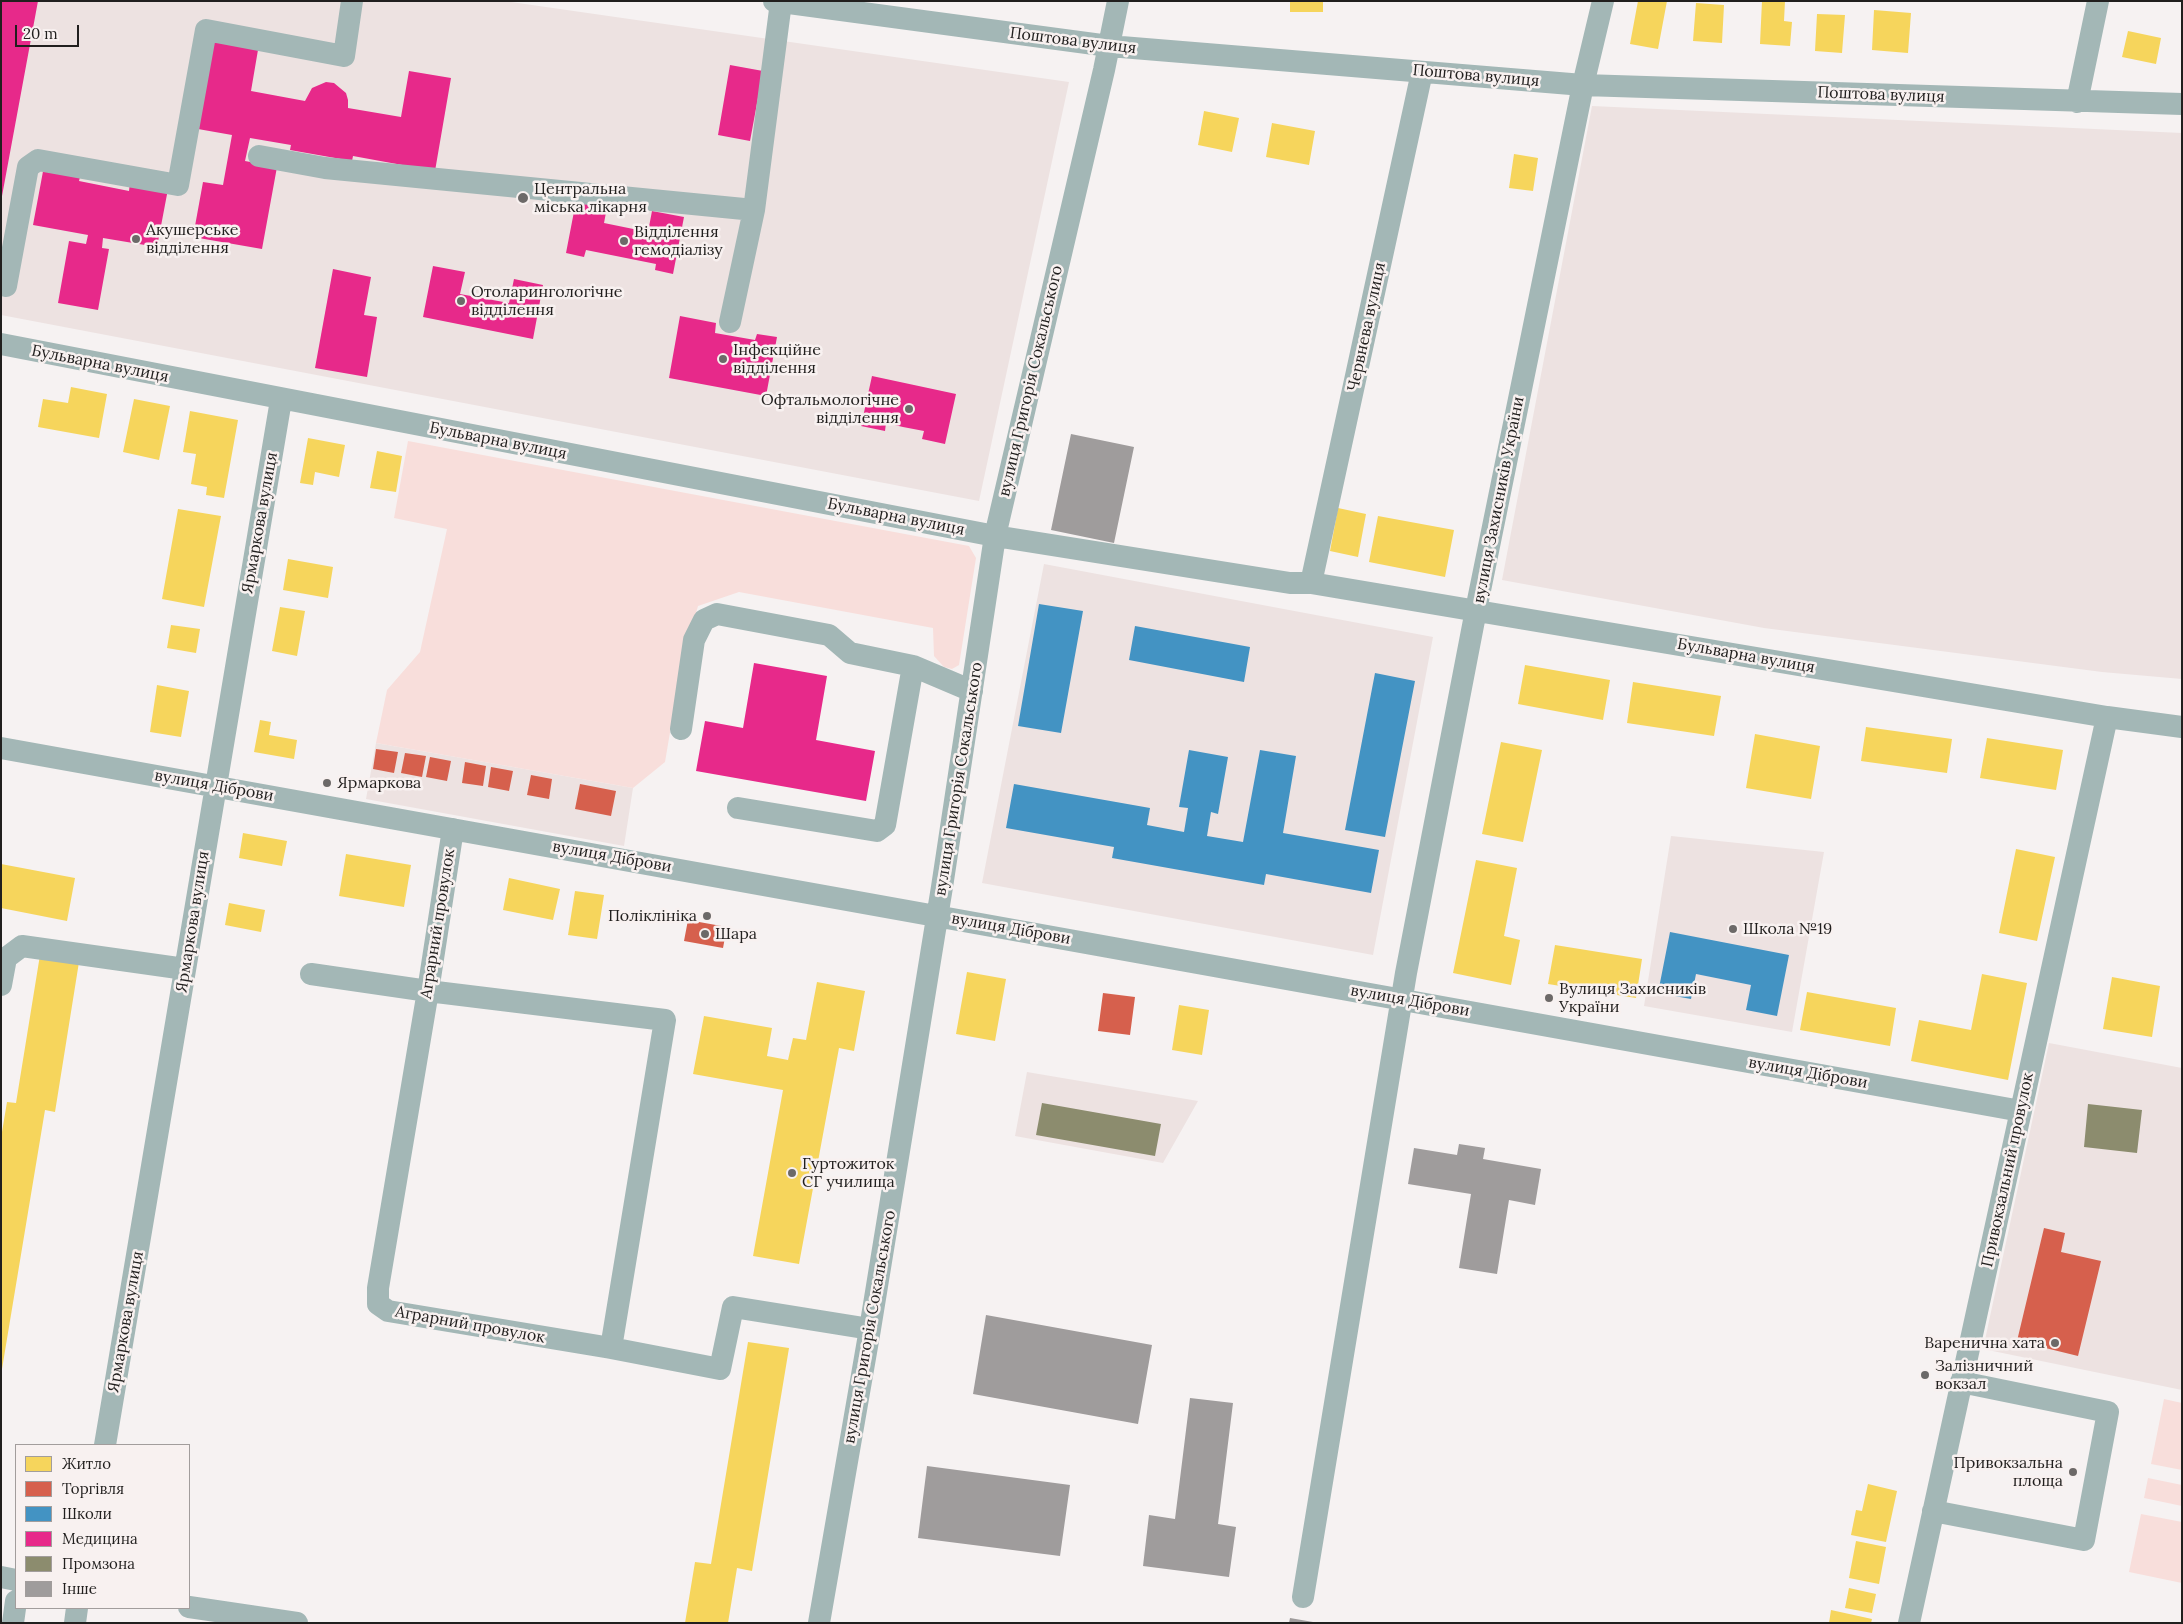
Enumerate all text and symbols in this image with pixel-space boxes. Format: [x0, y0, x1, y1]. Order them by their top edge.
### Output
scale bar [18, 15, 81, 47]
text: 20 m [23, 24, 58, 43]
street label: Поштова вулиця [1009, 24, 1137, 58]
street label: Поштова вулиця [1412, 61, 1540, 91]
street label: Поштова вулиця [1817, 83, 1945, 107]
place label: Центральна міська лікарня [534, 179, 647, 217]
marker: Центральна міська лікарня [516, 191, 530, 205]
place label: Акушерське відділення [146, 220, 238, 258]
place label: Відділення гемодіалізу [634, 222, 723, 260]
marker: Акушерське відділення [130, 233, 142, 245]
marker: Відділення гемодіалізу [618, 235, 630, 247]
street label: Червнева вулиця [1344, 261, 1390, 393]
street label: вулиця Григорія Сокальського [995, 264, 1067, 498]
place label: Отоларингологічне відділення [471, 282, 623, 320]
marker: Отоларингологічне відділення [455, 295, 467, 307]
place label: Інфекційне відділення [733, 340, 821, 378]
street label: Бульварна вулиця [30, 341, 170, 387]
marker: Інфекційне відділення [717, 353, 729, 365]
place label: Офтальмологічне відділення [761, 390, 899, 428]
street label: вулиця Захисників України [1470, 395, 1528, 605]
marker: Офтальмологічне відділення [903, 403, 915, 415]
street label: Бульварна вулиця [428, 418, 568, 464]
street label: Ярмаркова вулиця [238, 451, 282, 595]
street label: Бульварна вулиця [826, 494, 966, 540]
street label: Бульварна вулиця [1676, 634, 1816, 678]
street label: вулиця Григорія Сокальського [931, 661, 987, 897]
street label: вулиця Діброви [153, 766, 275, 806]
place label: Ярмаркова [337, 773, 421, 793]
marker: Ярмаркова [321, 777, 333, 789]
street label: вулиця Діброви [551, 837, 673, 877]
street label: Аграрний провулок [417, 848, 459, 1000]
street label: Ярмаркова вулиця [172, 850, 214, 994]
place label: Поліклініка [608, 906, 697, 926]
street label: вулиця Діброви [950, 909, 1072, 949]
marker: Поліклініка [701, 910, 713, 922]
place label: Школа №19 [1743, 919, 1832, 939]
marker: Школа №19 [1727, 923, 1739, 935]
place label: Шара [715, 924, 757, 944]
marker: Шара [699, 928, 711, 940]
place label: Вулиця Захисників України [1559, 979, 1706, 1017]
street label: вулиця Діброви [1349, 981, 1471, 1021]
marker: Вулиця Захисників України [1543, 992, 1555, 1004]
street label: вулиця Діброви [1747, 1053, 1869, 1093]
street label: Привокзальний провулок [1978, 1071, 2038, 1269]
place label: Гуртожиток СГ училища [802, 1154, 895, 1192]
marker: Гуртожиток СГ училища [786, 1167, 798, 1179]
street label: вулиця Григорія Сокальського [840, 1209, 900, 1445]
street label: Ярмаркова вулиця [104, 1250, 148, 1394]
street label: Аграрний провулок [394, 1302, 546, 1348]
place label: Варенична хата [1924, 1333, 2045, 1353]
marker: Варенична хата [2049, 1337, 2061, 1349]
place label: Залізничний вокзал [1935, 1356, 2033, 1394]
marker: Залізничний вокзал [1919, 1369, 1931, 1381]
legend [15, 1444, 190, 1609]
place label: Привокзальна площа [1954, 1453, 2063, 1491]
text: Житло [62, 1454, 111, 1473]
marker: Привокзальна площа [2067, 1466, 2079, 1478]
text: Торгівля [62, 1479, 124, 1498]
text: Школи [62, 1504, 112, 1523]
text: Медицина [62, 1529, 138, 1548]
text: Промзона [62, 1554, 135, 1573]
text: Інше [62, 1579, 97, 1598]

